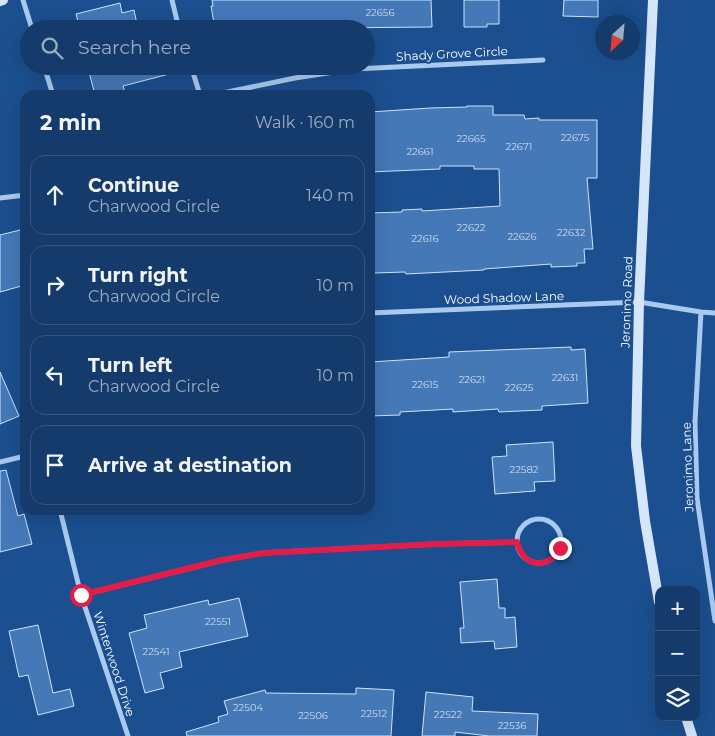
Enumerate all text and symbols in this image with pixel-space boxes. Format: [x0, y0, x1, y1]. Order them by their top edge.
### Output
house number: 22656 [365, 6, 395, 19]
north arrow [595, 15, 640, 60]
search box [20, 20, 375, 75]
icon: search [38, 34, 66, 62]
text: Search here [78, 36, 191, 59]
street label: Shady Grove Circle [396, 43, 508, 64]
text: 2 min [40, 110, 101, 135]
text: Walk · 160 m [255, 113, 355, 132]
house number: 22675 [561, 131, 590, 144]
house number: 22665 [456, 132, 486, 145]
house number: 22671 [506, 140, 532, 153]
house number: 22661 [406, 145, 434, 158]
text: Continue [88, 174, 179, 197]
icon: ahead [41, 181, 69, 209]
text: 140 m [306, 186, 354, 205]
text: Charwood Circle [88, 197, 220, 216]
house number: 22622 [457, 221, 486, 234]
house number: 22632 [557, 226, 586, 239]
house number: 22626 [507, 230, 537, 243]
house number: 22616 [411, 232, 439, 245]
street label: Jeronimo Road [617, 256, 636, 349]
text: Turn right [88, 264, 188, 287]
icon: right [41, 271, 69, 299]
text: 10 m [316, 276, 354, 295]
text: Charwood Circle [88, 287, 220, 306]
street label: Wood Shadow Lane [444, 288, 564, 307]
text: Turn left [88, 354, 173, 377]
icon: left [41, 361, 69, 389]
text: 10 m [316, 366, 354, 385]
house number: 22631 [552, 371, 578, 384]
house number: 22621 [459, 373, 485, 386]
text: Charwood Circle [88, 377, 220, 396]
house number: 22615 [412, 378, 439, 391]
house number: 22625 [505, 381, 534, 394]
street label: Jeronimo Lane [678, 422, 697, 513]
icon: arrive [41, 451, 69, 479]
text: Arrive at destination [88, 454, 292, 477]
house number: 22582 [509, 463, 539, 476]
route end [549, 537, 572, 560]
route start [70, 584, 93, 607]
map controls [655, 586, 700, 721]
button: + [655, 586, 700, 631]
street label: Winterwood Drive [90, 609, 139, 718]
house number: 22551 [205, 615, 231, 628]
button: − [655, 631, 700, 676]
house number: 22541 [143, 645, 170, 658]
button: layers [655, 676, 700, 721]
house number: 22504 [233, 701, 264, 714]
house number: 22512 [361, 707, 387, 720]
house number: 22522 [434, 708, 462, 721]
house number: 22506 [298, 709, 328, 722]
house number: 22536 [498, 719, 526, 732]

